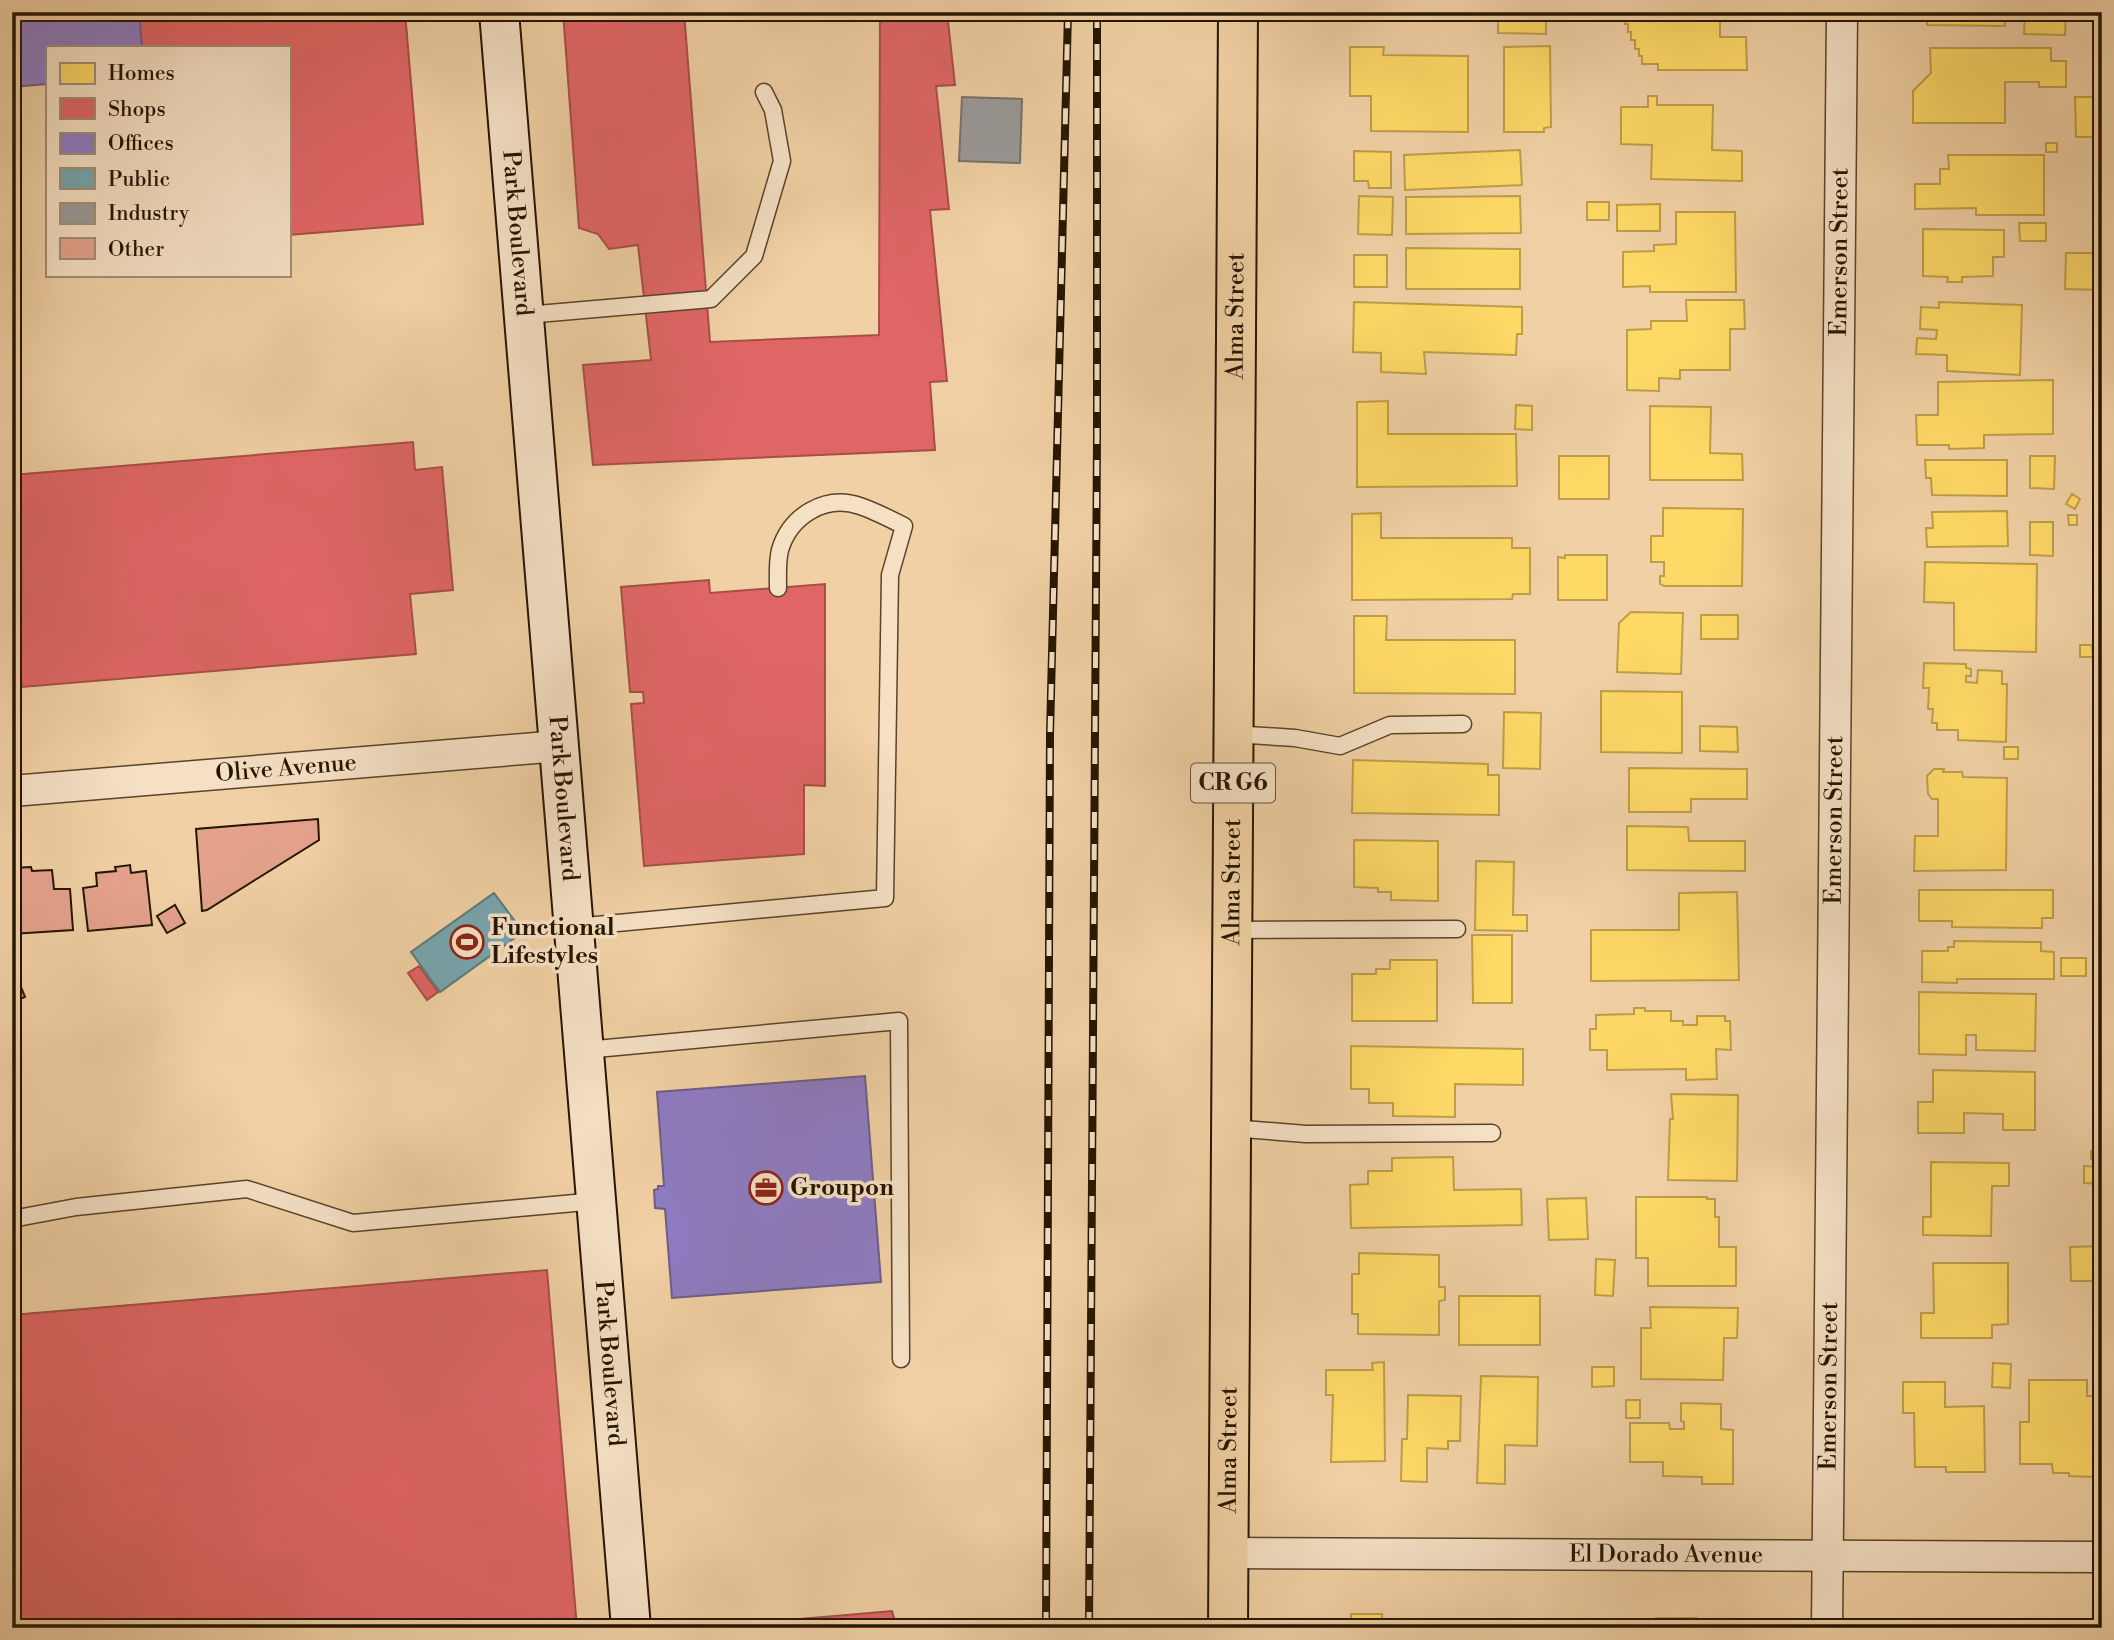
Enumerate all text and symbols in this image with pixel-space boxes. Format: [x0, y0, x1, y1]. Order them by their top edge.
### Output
legend [46, 46, 290, 276]
text: Homes [108, 61, 175, 87]
text: Shops [108, 97, 166, 123]
text: Offices [108, 131, 174, 157]
street label: Park Boulevard [495, 149, 539, 318]
text: Public [108, 167, 170, 193]
street label: Emerson Street [1824, 167, 1856, 337]
text: Industry [108, 201, 190, 227]
text: Other [108, 237, 164, 263]
street label: Alma Street [1221, 252, 1252, 381]
street label: Park Boulevard [542, 714, 585, 883]
street label: Emerson Street [1819, 735, 1850, 904]
street label: Olive Avenue [214, 748, 358, 789]
road number: CR G6 [1191, 764, 1275, 803]
street label: Alma Street [1217, 818, 1248, 947]
place label: Functional Lifestyles [491, 913, 615, 971]
sports icon: Functional Lifestyles [448, 923, 486, 961]
office icon: Groupon [747, 1169, 785, 1207]
place label: Groupon [790, 1173, 894, 1203]
street label: Park Boulevard [588, 1280, 631, 1448]
street label: Emerson Street [1813, 1301, 1845, 1470]
street label: Alma Street [1214, 1386, 1244, 1515]
street label: El Dorado Avenue [1569, 1540, 1763, 1570]

